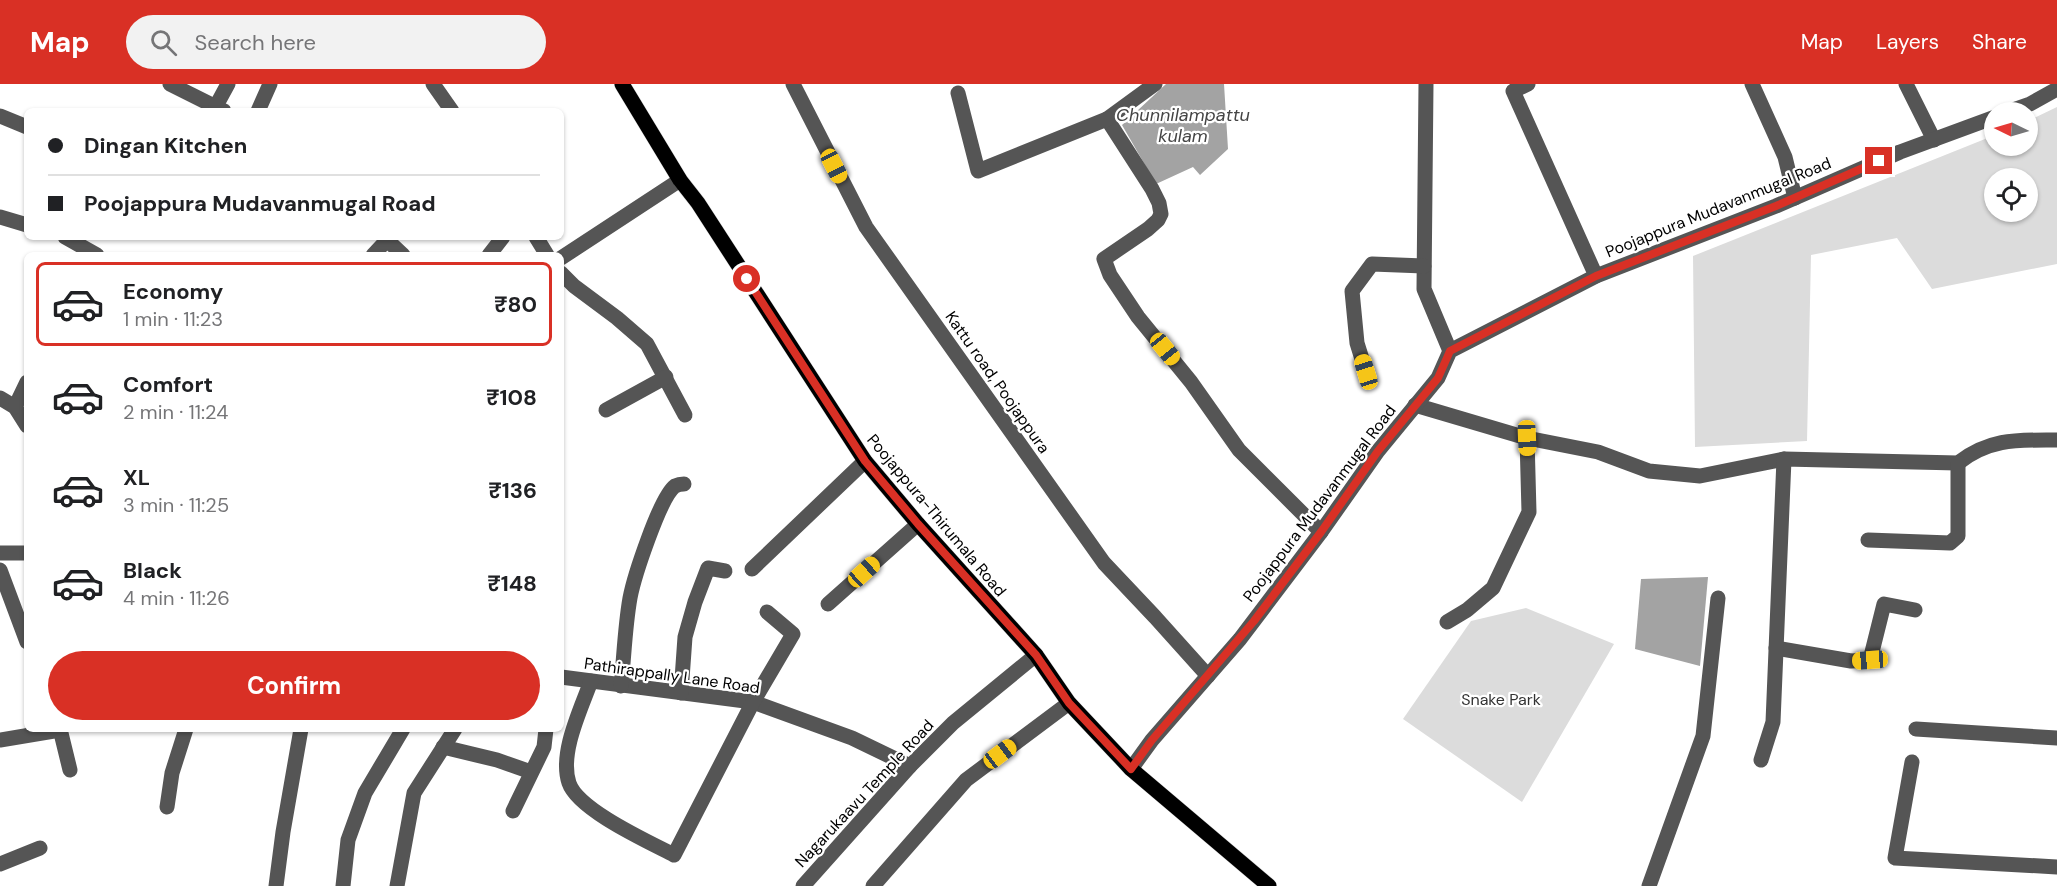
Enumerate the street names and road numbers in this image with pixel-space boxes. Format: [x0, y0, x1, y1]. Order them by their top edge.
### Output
street label: Poojappura Mudavanmugal Road [1602, 152, 1834, 262]
street label: Kattu road, Poojappura [941, 307, 1055, 457]
street label: Poojappura Mudavanmugal Road [1238, 401, 1400, 606]
street label: Poojappura-Thirumala Road [862, 430, 1011, 601]
street label: Pathirappally Lane Road [583, 653, 761, 698]
street label: Nagarukaavu Temple Road [790, 715, 938, 872]

